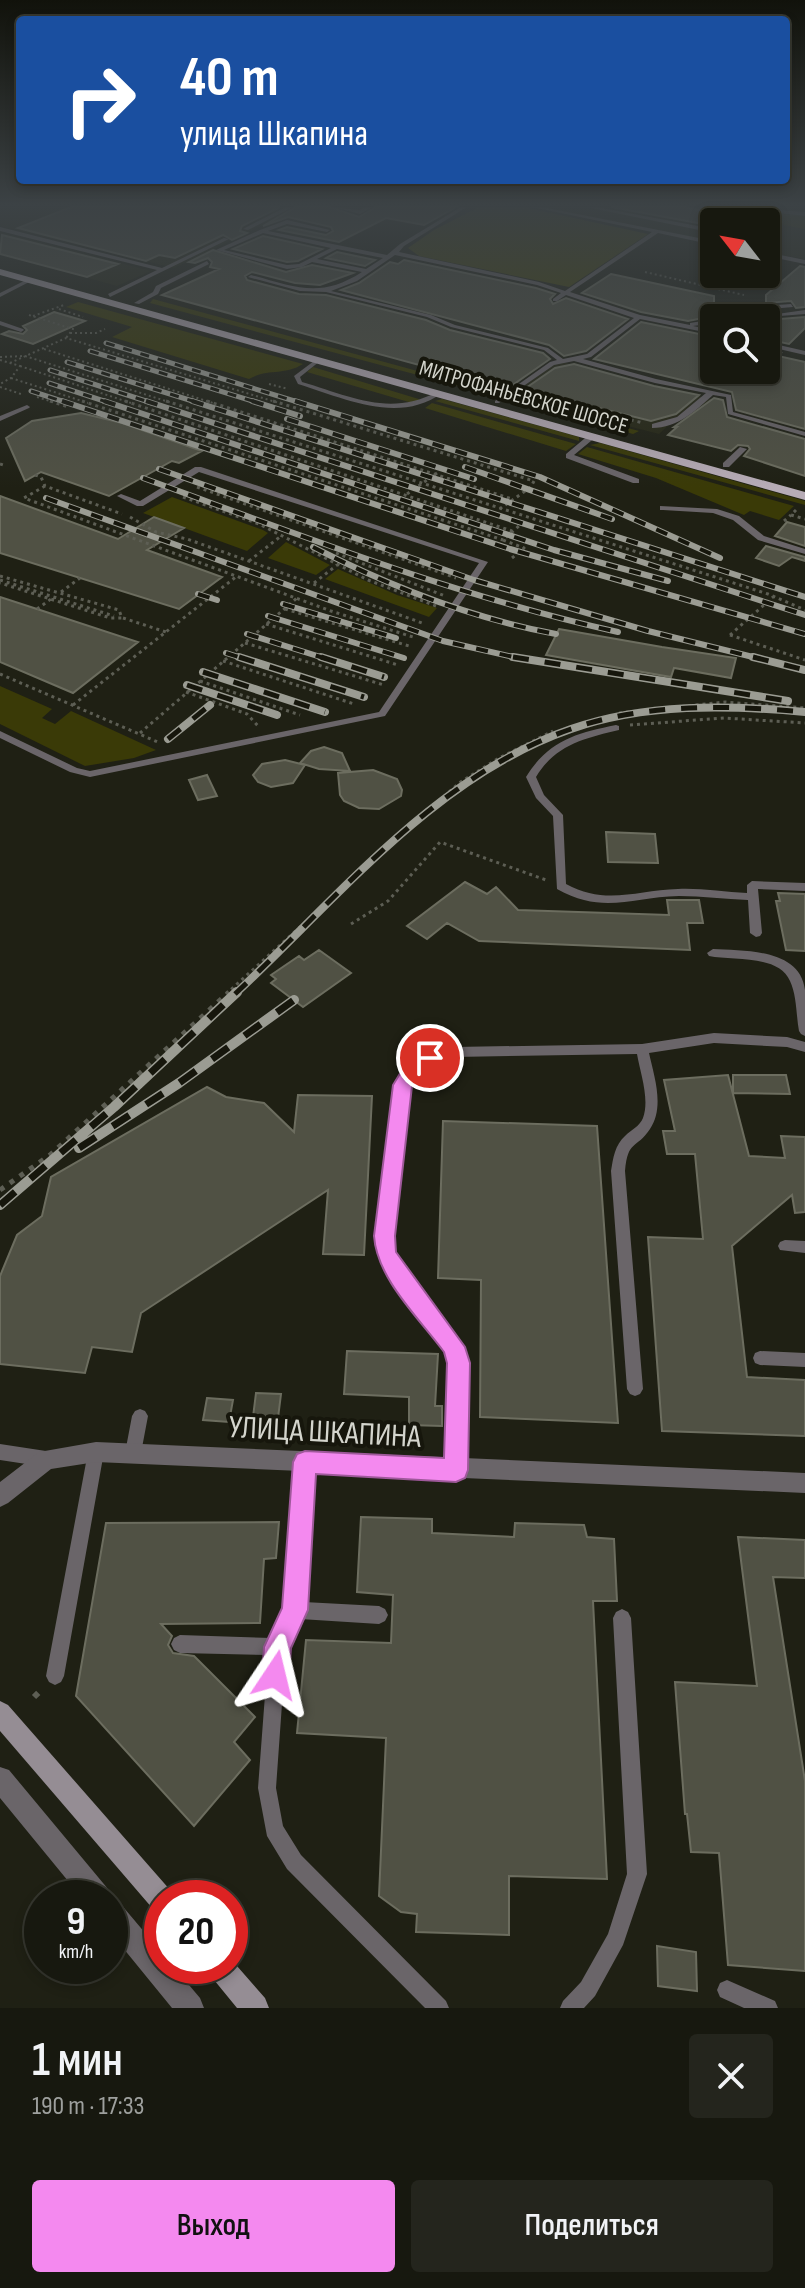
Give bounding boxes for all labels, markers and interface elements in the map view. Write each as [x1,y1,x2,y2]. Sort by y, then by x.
text: 40 m [180,45,279,112]
icon: right [48,48,152,152]
text: улица Шкапина [180,113,368,156]
north arrow [700,208,780,288]
map controls [700,208,780,384]
button: search [700,304,780,384]
street label: МИТРОФАНЬЕВСКОЕ ШОССЕ [416,355,631,440]
pin [396,1024,464,1092]
icon: arrive [408,1036,452,1080]
street label: УЛИЦА ШКАПИНА [228,1408,422,1457]
position arrow [233,1633,317,1717]
speed limit sign: 20 [144,1880,248,1984]
text: 9 [67,1898,85,1946]
text: km/h [59,1940,93,1964]
text: 1 мин [32,2032,123,2089]
button: close [689,2034,773,2118]
text: 190 m · 17:33 [32,2091,144,2122]
button: Выход [32,2180,395,2272]
button: Поделиться [411,2180,773,2272]

